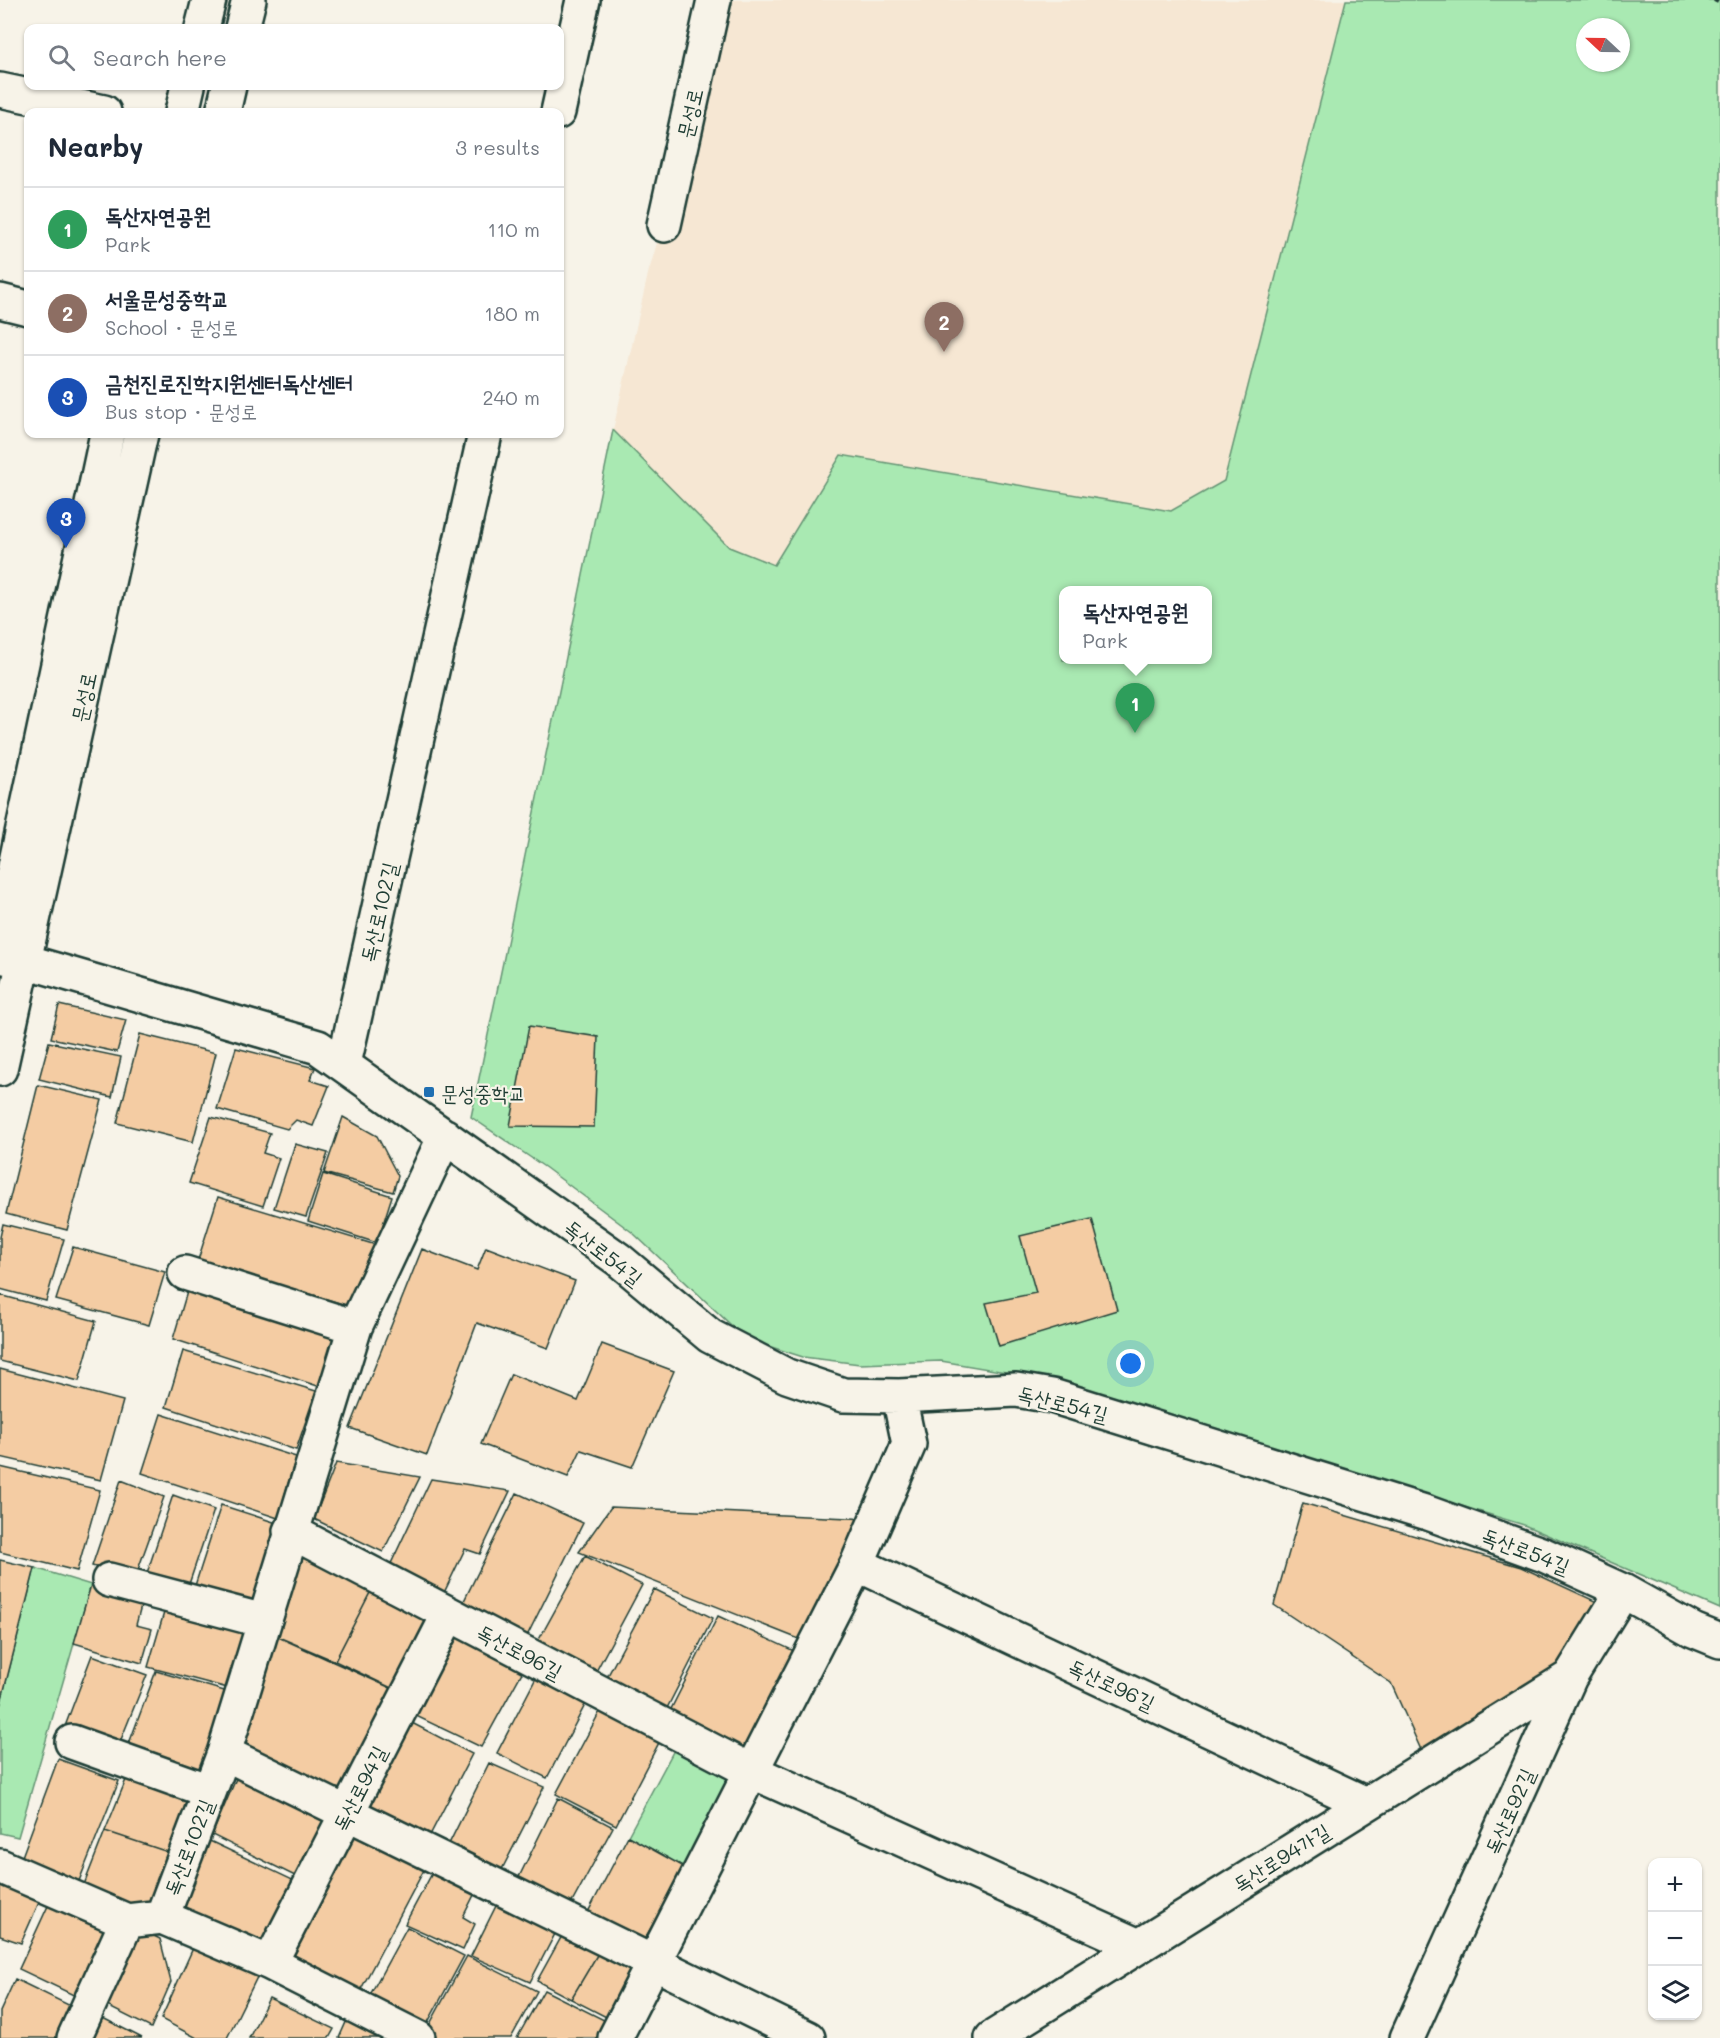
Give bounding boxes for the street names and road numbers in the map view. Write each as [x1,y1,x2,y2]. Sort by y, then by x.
street label: 문성로 [670,85,708,141]
street label: 문성로 [65,669,101,725]
street label: 독산로102길 [353,859,403,965]
street label: 독산로54길 [559,1213,649,1291]
street label: 독산로54길 [1015,1379,1111,1427]
street label: 독산로54길 [1478,1521,1574,1579]
street label: 독산로96길 [473,1617,567,1685]
street label: 독산로96길 [1064,1652,1160,1716]
street label: 독산로94길 [326,1741,392,1835]
street label: 독산로92길 [1478,1764,1540,1858]
street label: 독산로102길 [157,1795,219,1899]
street label: 독산로94가길 [1228,1817,1335,1897]

